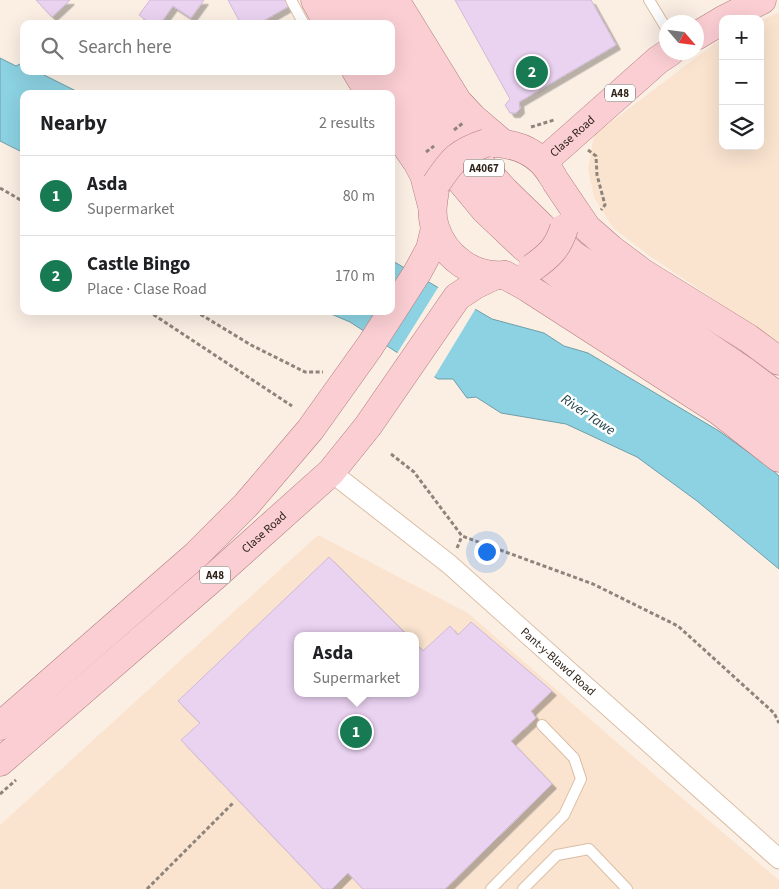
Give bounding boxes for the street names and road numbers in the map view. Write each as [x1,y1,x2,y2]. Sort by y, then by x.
road number: A48 [605,85,635,102]
street label: Clase Road [546,111,598,161]
road number: A4067 [464,160,504,177]
street label: Clase Road [238,507,290,557]
road number: A48 [200,566,230,584]
street label: Pant-y-Blawd Road [517,623,599,700]

